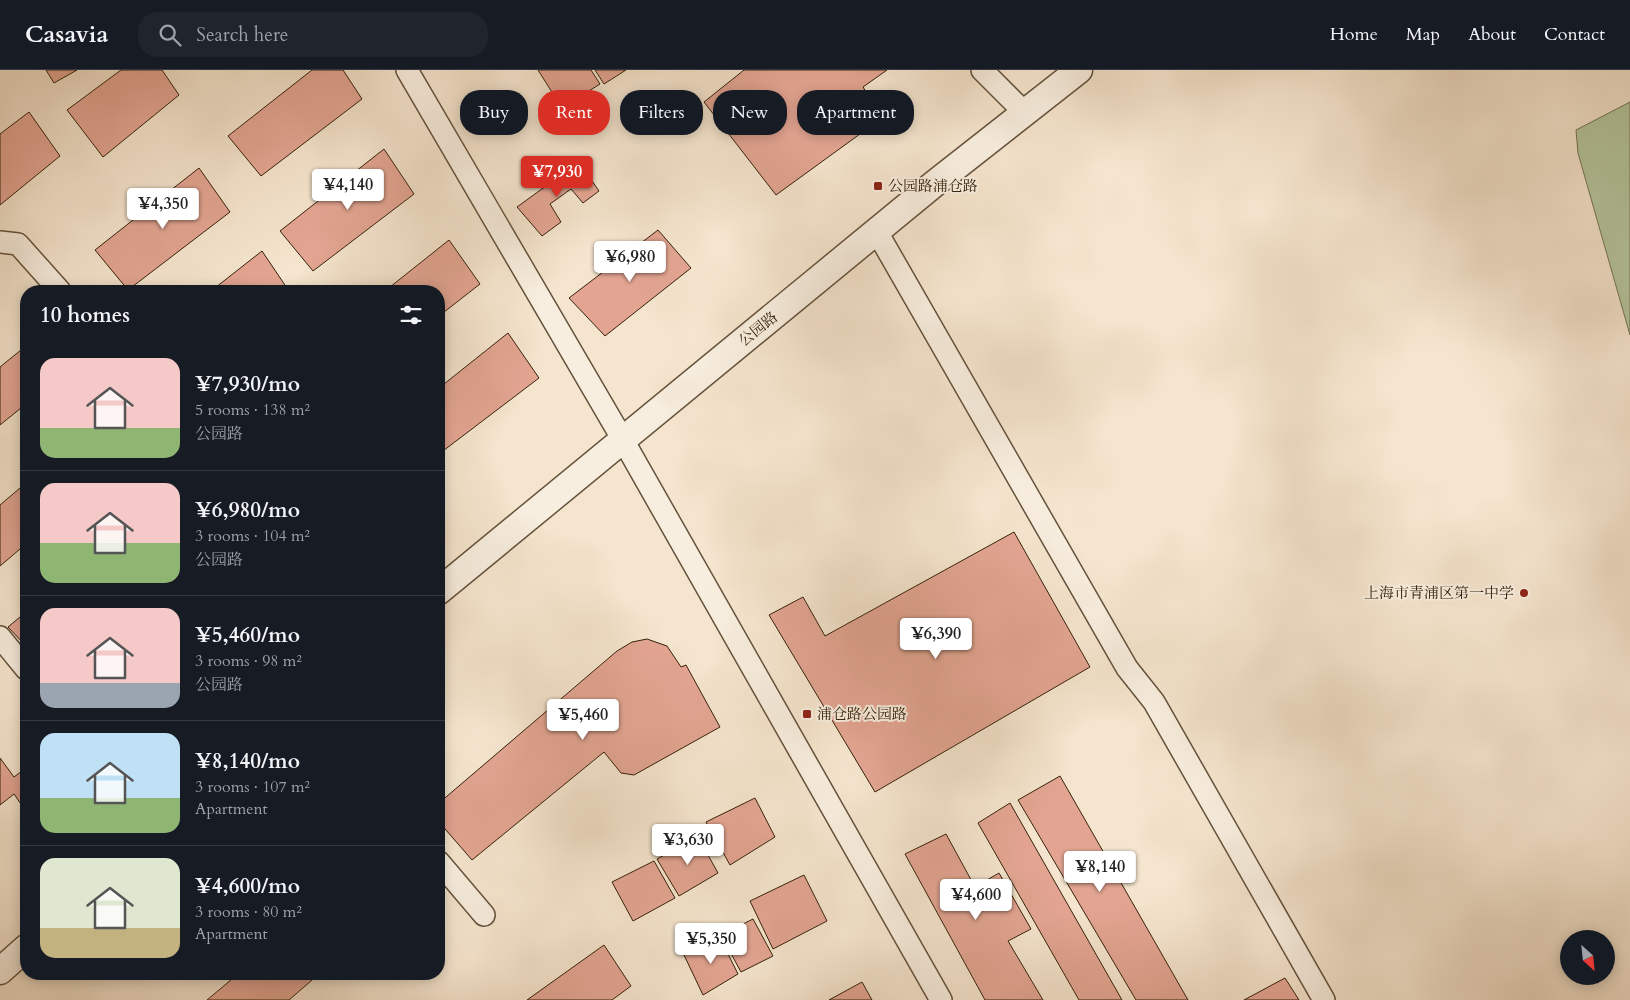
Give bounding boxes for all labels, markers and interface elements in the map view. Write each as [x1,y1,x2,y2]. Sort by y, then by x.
search box [138,12,488,57]
text: Casavia [25,18,108,51]
icon: search [156,21,184,49]
text: Search here [196,22,288,48]
text: Home [1330,22,1378,47]
text: Map [1406,22,1440,47]
text: About [1468,22,1516,47]
text: Contact [1544,22,1605,47]
chip: Buy [460,90,528,135]
chip: Rent [538,90,610,135]
chip: Filters [620,90,703,135]
chip: New [713,90,787,135]
chip: Apartment [797,90,914,135]
pin: ¥7,930 [516,156,598,198]
text: ¥7,930 [532,161,582,183]
pin: ¥4,140 [307,168,389,211]
text: ¥4,140 [323,174,373,196]
place label: 公园路浦仓路 [888,176,978,196]
marker: 公园路浦仓路 [872,180,884,192]
pin: ¥4,350 [122,188,204,230]
text: ¥4,350 [138,193,188,215]
pin: ¥6,980 [589,240,671,283]
text: ¥6,980 [605,246,655,268]
text: 10 homes [40,301,130,330]
icon: filters [397,301,425,329]
street label: 公园路 [734,307,782,351]
text: ¥7,930/mo [195,370,300,399]
icon: home [80,378,140,438]
text: 5 rooms · 138 m² [195,399,310,421]
text: 公园路 [195,423,243,445]
text: ¥6,980/mo [195,496,300,525]
icon: home [80,503,140,563]
text: 3 rooms · 104 m² [195,525,310,547]
text: 公园路 [195,549,243,571]
place label: 上海市青浦区第一中学 [1364,583,1514,603]
marker: 上海市青浦区第一中学 [1518,587,1530,599]
pin: ¥6,390 [895,618,977,660]
text: ¥5,460/mo [195,621,300,650]
text: ¥6,390 [911,623,961,645]
icon: home [80,628,140,688]
text: 3 rooms · 98 m² [195,650,302,672]
text: 公园路 [195,674,243,696]
pin: ¥5,460 [542,698,624,741]
text: ¥5,460 [558,704,608,726]
place label: 浦仓路公园路 [817,704,907,724]
marker: 浦仓路公园路 [801,708,813,720]
text: ¥8,140/mo [195,747,300,776]
icon: home [80,753,140,813]
text: 3 rooms · 107 m² [195,776,310,798]
text: Apartment [195,798,268,820]
pin: ¥3,630 [647,824,729,866]
text: ¥3,630 [663,829,713,851]
pin: ¥8,140 [1059,850,1141,893]
text: ¥8,140 [1075,856,1125,878]
text: ¥4,600/mo [195,872,300,901]
icon: home [80,878,140,938]
pin: ¥4,600 [935,878,1017,921]
text: ¥4,600 [951,884,1001,906]
text: 3 rooms · 80 m² [195,901,302,923]
pin: ¥5,350 [670,922,752,965]
text: Apartment [195,923,268,945]
text: ¥5,350 [686,928,736,950]
north arrow [1560,930,1615,985]
map controls [1560,930,1615,985]

